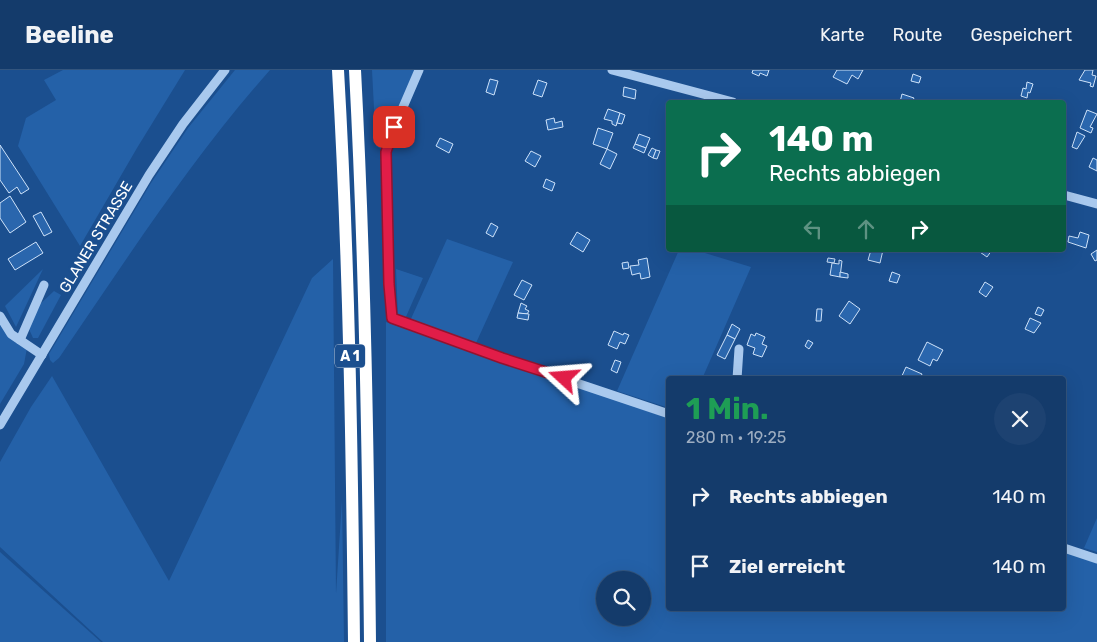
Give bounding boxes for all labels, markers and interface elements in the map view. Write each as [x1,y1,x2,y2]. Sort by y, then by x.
text: Beeline [25,21,114,49]
text: Karte [820,24,864,46]
text: Route [892,24,942,46]
text: Gespeichert [970,24,1072,46]
pin [373,106,415,148]
icon: arrive [380,113,408,141]
text: 140 m [769,118,874,160]
icon: right [686,120,751,185]
text: Rechts abbiegen [769,160,941,187]
street label: GLANER STRASSE [56,178,136,296]
icon: left [799,215,827,243]
icon: ahead [852,215,880,243]
icon: right [905,215,933,243]
road number: A 1 [335,344,365,368]
position arrow [537,351,589,403]
text: 1 Min. [686,391,769,427]
button: close [994,393,1046,445]
text: 280 m · 19:25 [686,428,786,447]
icon: right [686,482,714,510]
text: Rechts abbiegen [729,485,888,508]
text: 140 m [992,485,1046,508]
icon: arrive [686,552,714,580]
text: Ziel erreicht [729,555,845,578]
text: 140 m [992,555,1046,578]
map controls [596,571,651,626]
button: search [596,571,651,626]

